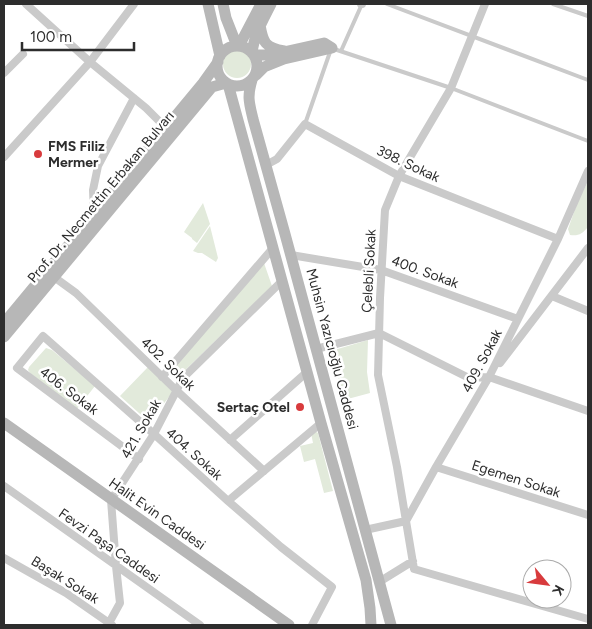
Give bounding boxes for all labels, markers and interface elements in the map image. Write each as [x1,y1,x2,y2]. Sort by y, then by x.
scale bar [22,20,135,52]
text: 100 m [30,28,72,46]
street label: Prof. Dr. Necmettin Erbakan Bulvarı [24,108,178,286]
place label: FMS Filiz Mermer [48,138,105,171]
street label: 398. Sokak [374,142,442,186]
marker: FMS Filiz Mermer [32,148,44,160]
street label: Çelebli Sokak [358,229,380,313]
street label: 400. Sokak [389,252,461,292]
street label: Muhsin Yazıcıoğlu Caddesi [302,267,362,431]
street label: 409. Sokak [458,326,506,396]
street label: 402. Sokak [137,334,199,394]
street label: 406. Sokak [36,363,102,419]
street label: 421. Sokak [117,396,165,462]
place label: Sertaç Otel [217,399,290,416]
marker: Sertaç Otel [294,401,306,413]
street label: 404. Sokak [162,424,226,484]
street label: Egemen Sokak [469,457,563,501]
street label: Halit Evin Caddesi [105,474,209,554]
street label: Fevzi Paşa Caddesi [55,505,163,587]
street label: Başak Sokak [28,552,102,608]
north arrow [522,559,572,609]
text: K [548,582,568,599]

